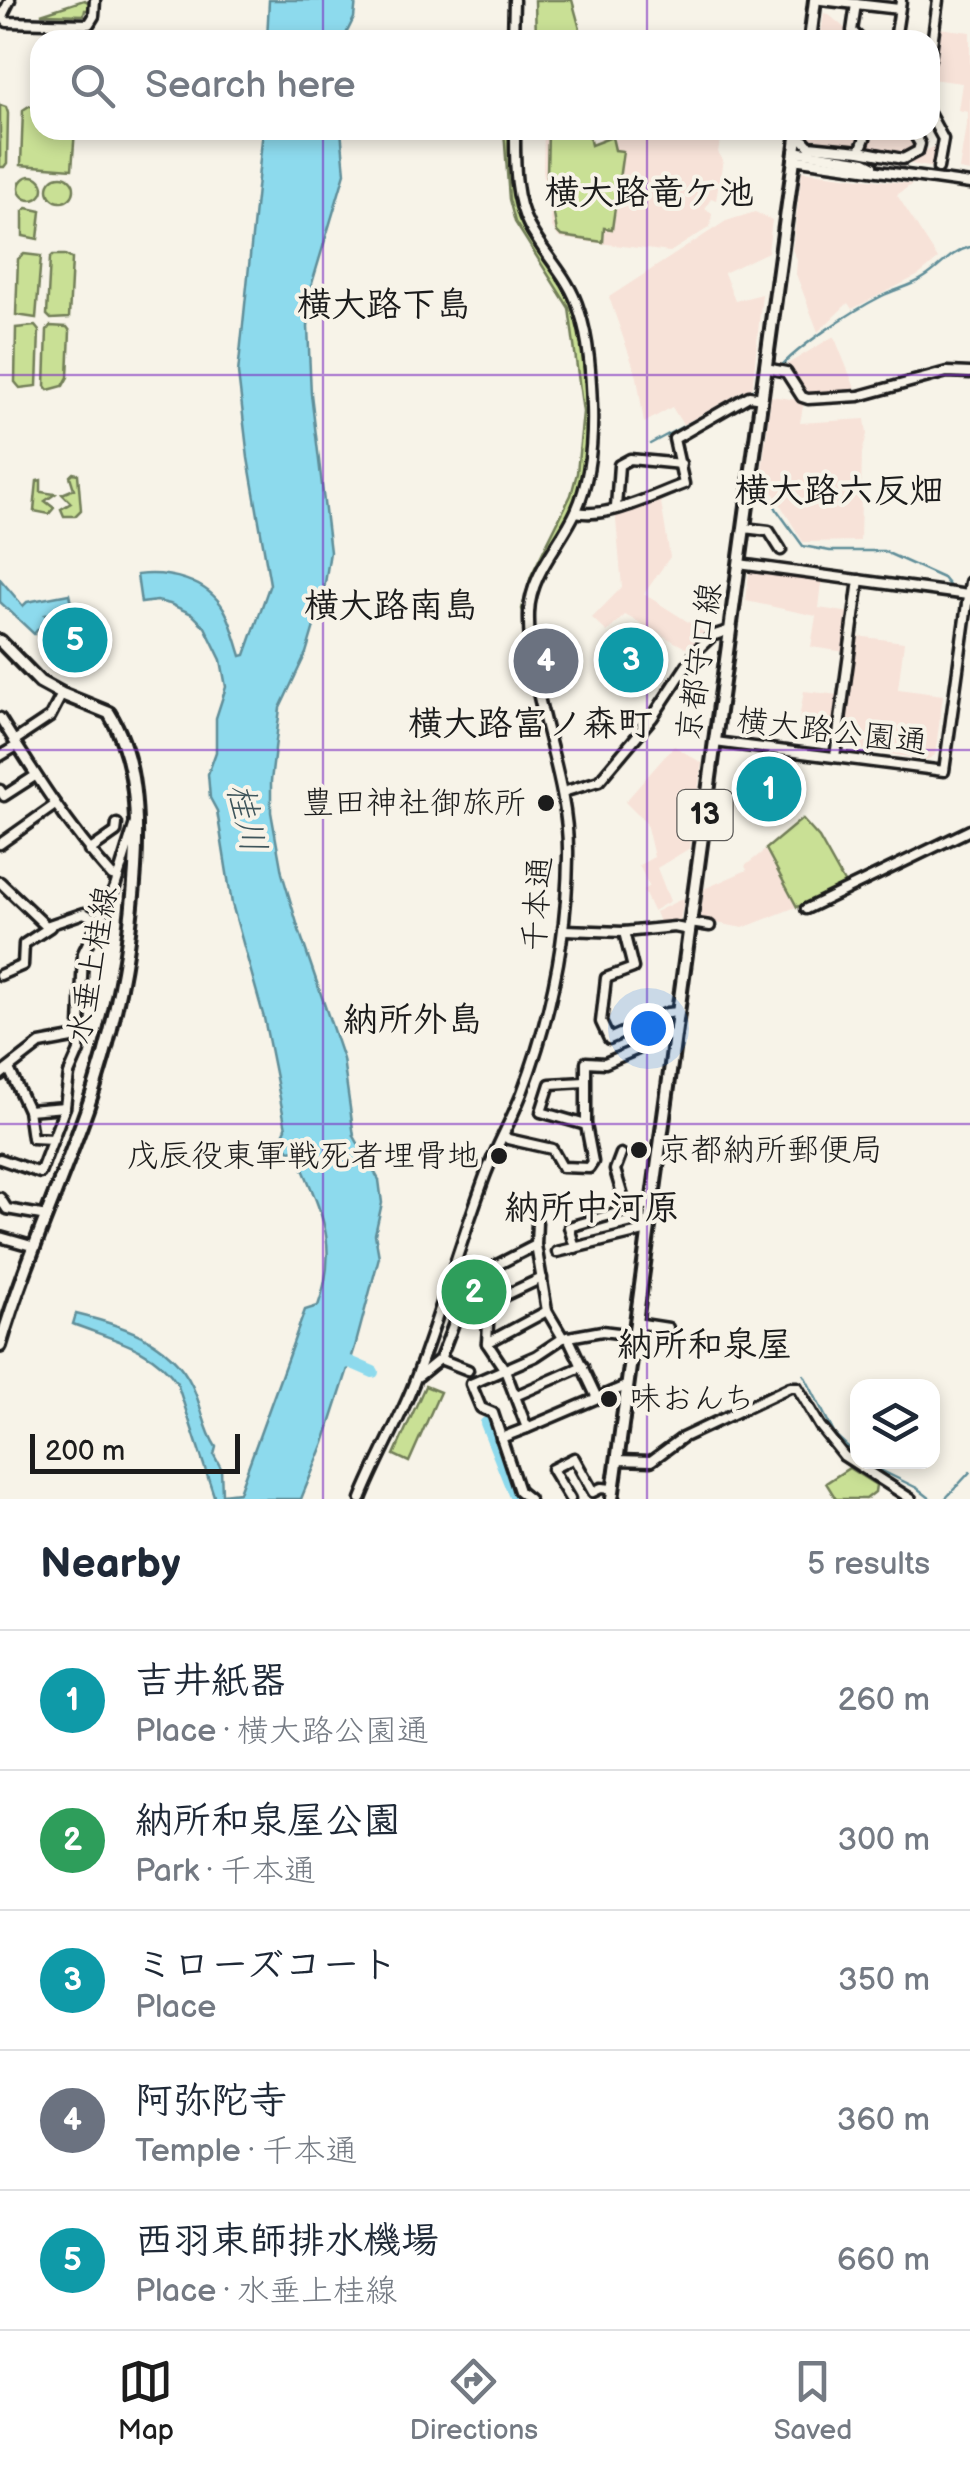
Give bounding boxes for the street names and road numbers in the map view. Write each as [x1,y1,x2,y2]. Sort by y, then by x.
street label: 京都守口線 [670,580,730,744]
street label: 横大路公園通 [734,701,930,763]
road number: 13 [678,790,732,840]
street label: 千本通 [515,855,561,953]
street label: 水垂上桂線 [60,883,126,1047]

